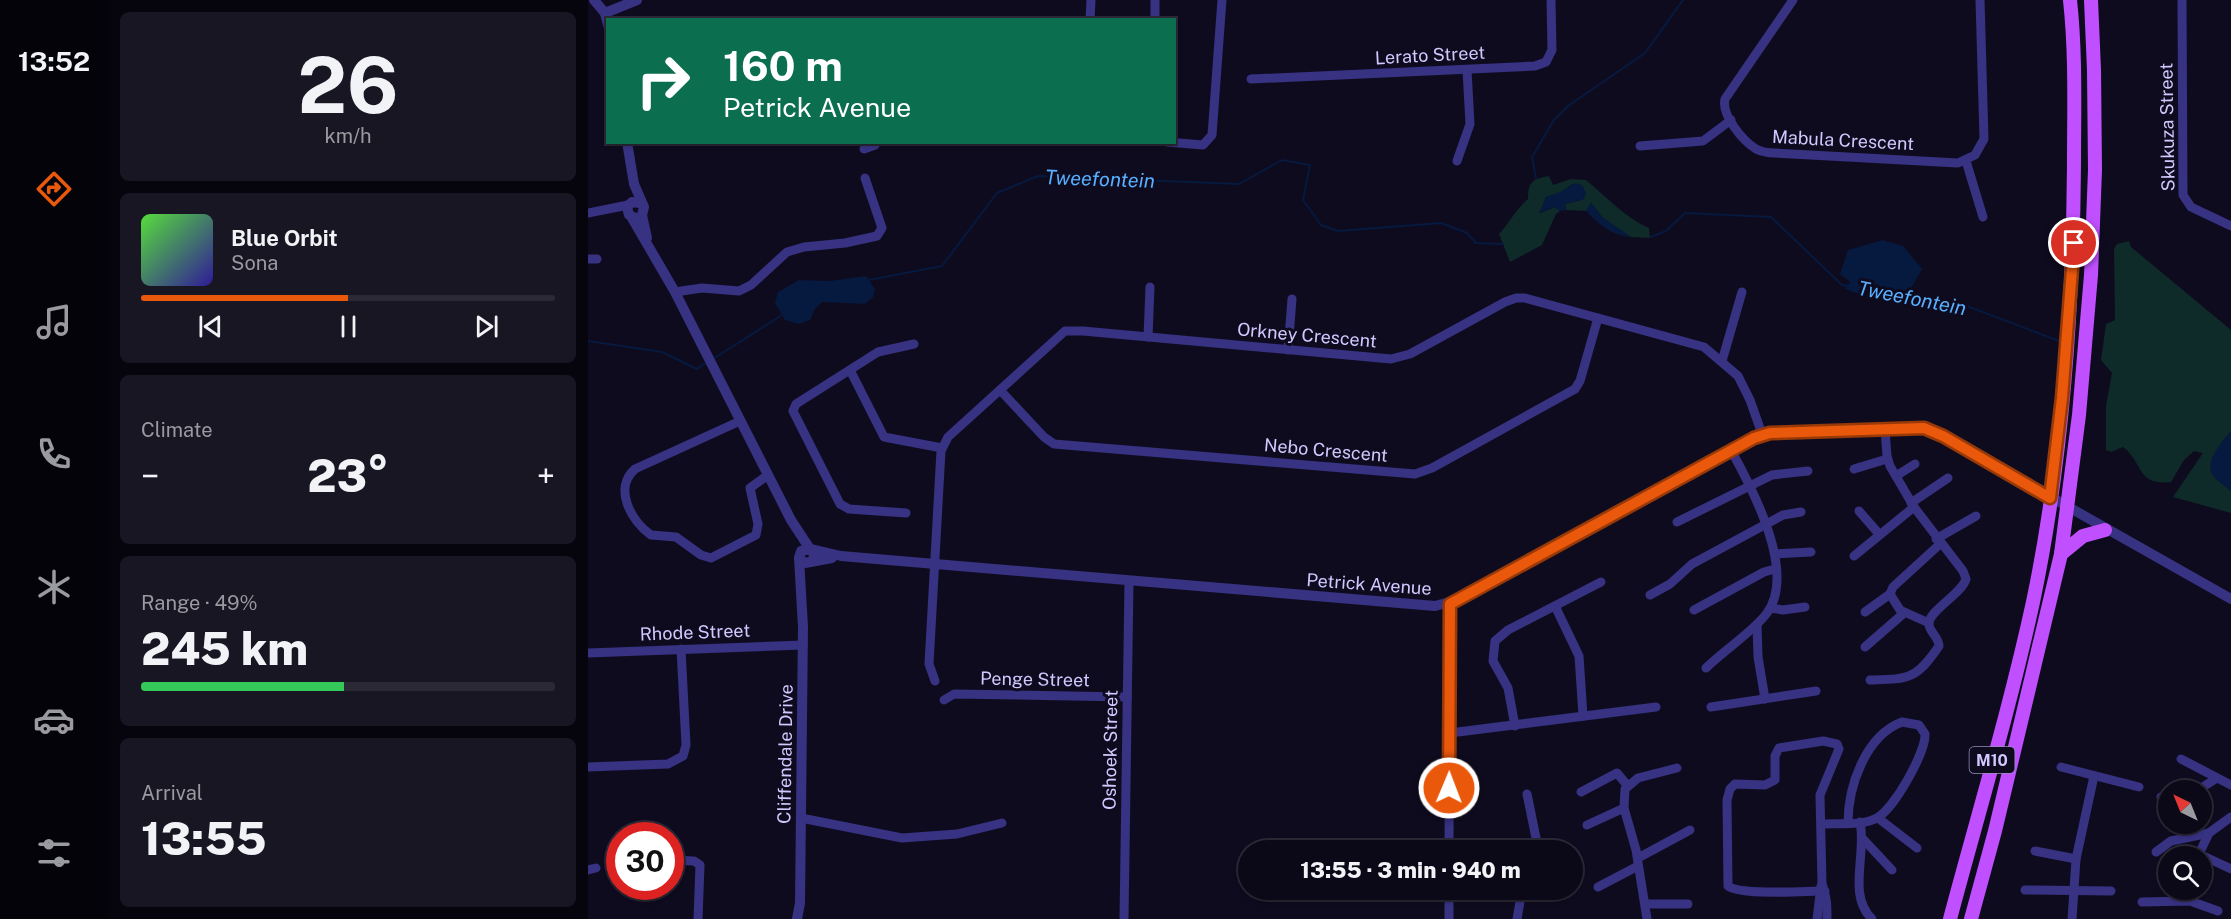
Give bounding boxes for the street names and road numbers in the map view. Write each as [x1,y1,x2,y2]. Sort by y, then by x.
street label: Lerato Street [1374,42,1486,68]
street label: Skukuza Street [2155,63,2179,191]
street label: Mabula Crescent [1771,126,1915,154]
street label: Orkney Crescent [1236,318,1378,352]
street label: Nebo Crescent [1263,434,1389,466]
street label: Petrick Avenue [1306,569,1432,599]
street label: Rhode Street [639,620,751,644]
street label: Penge Street [980,668,1090,690]
street label: Cliffendale Drive [773,684,797,824]
street label: Oshoek Street [1098,690,1122,810]
road number: M10 [1970,747,2014,773]

